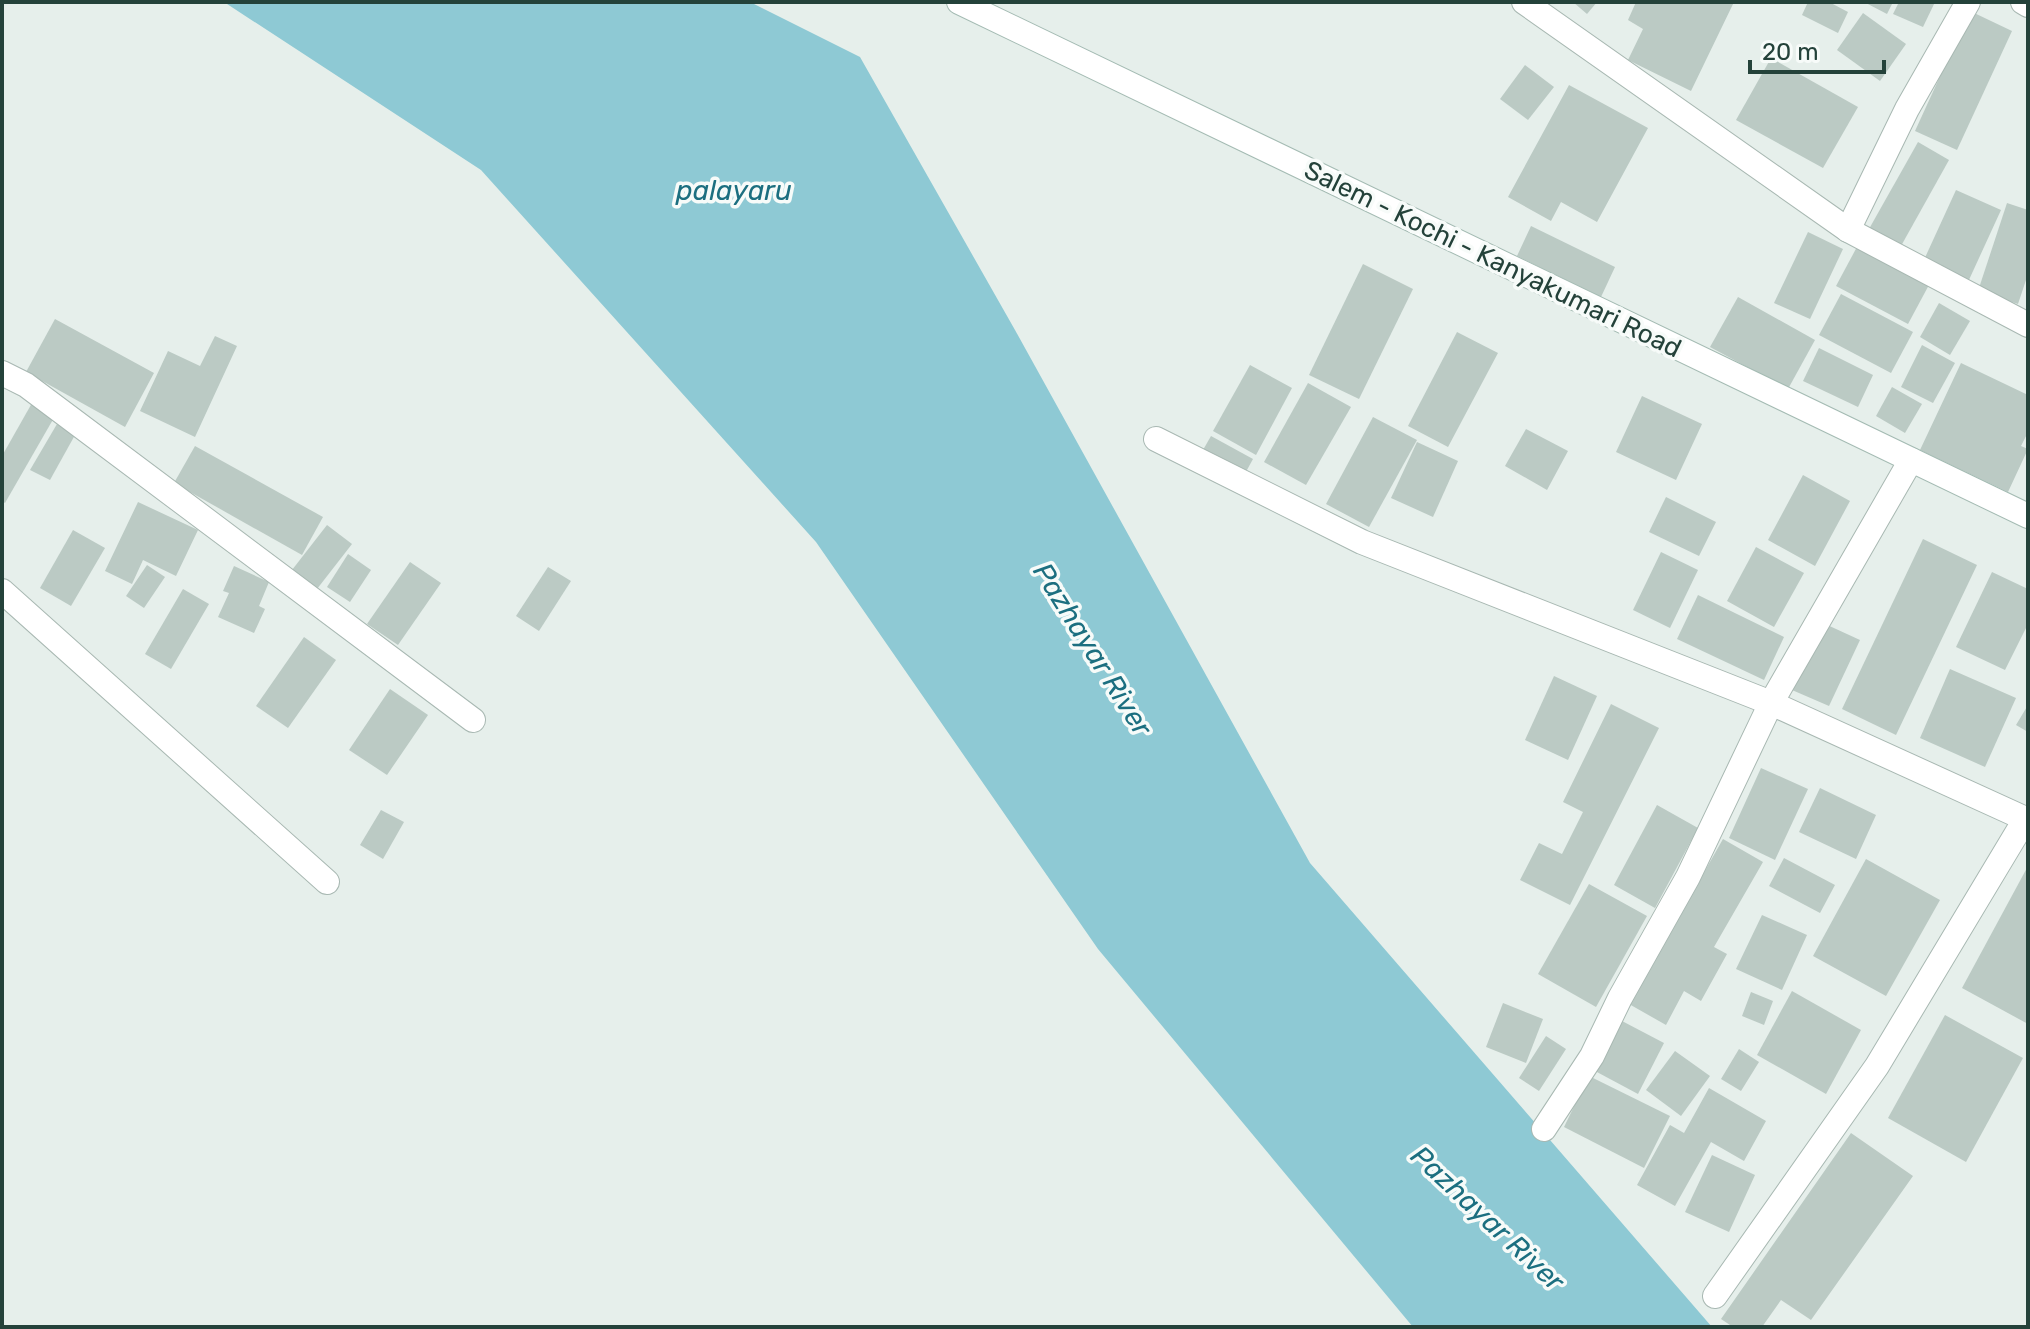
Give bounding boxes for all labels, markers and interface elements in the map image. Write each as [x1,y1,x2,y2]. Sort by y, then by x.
scale bar [1750,24,1884,74]
text: 20 m [1762,38,1819,66]
street label: Salem - Kochi - Kanyakumari Road [1299,154,1686,364]
water label: palayaru [675,174,792,207]
water label: Pazhayar River [1026,557,1160,743]
water label: Pazhayar River [1404,1139,1572,1299]

